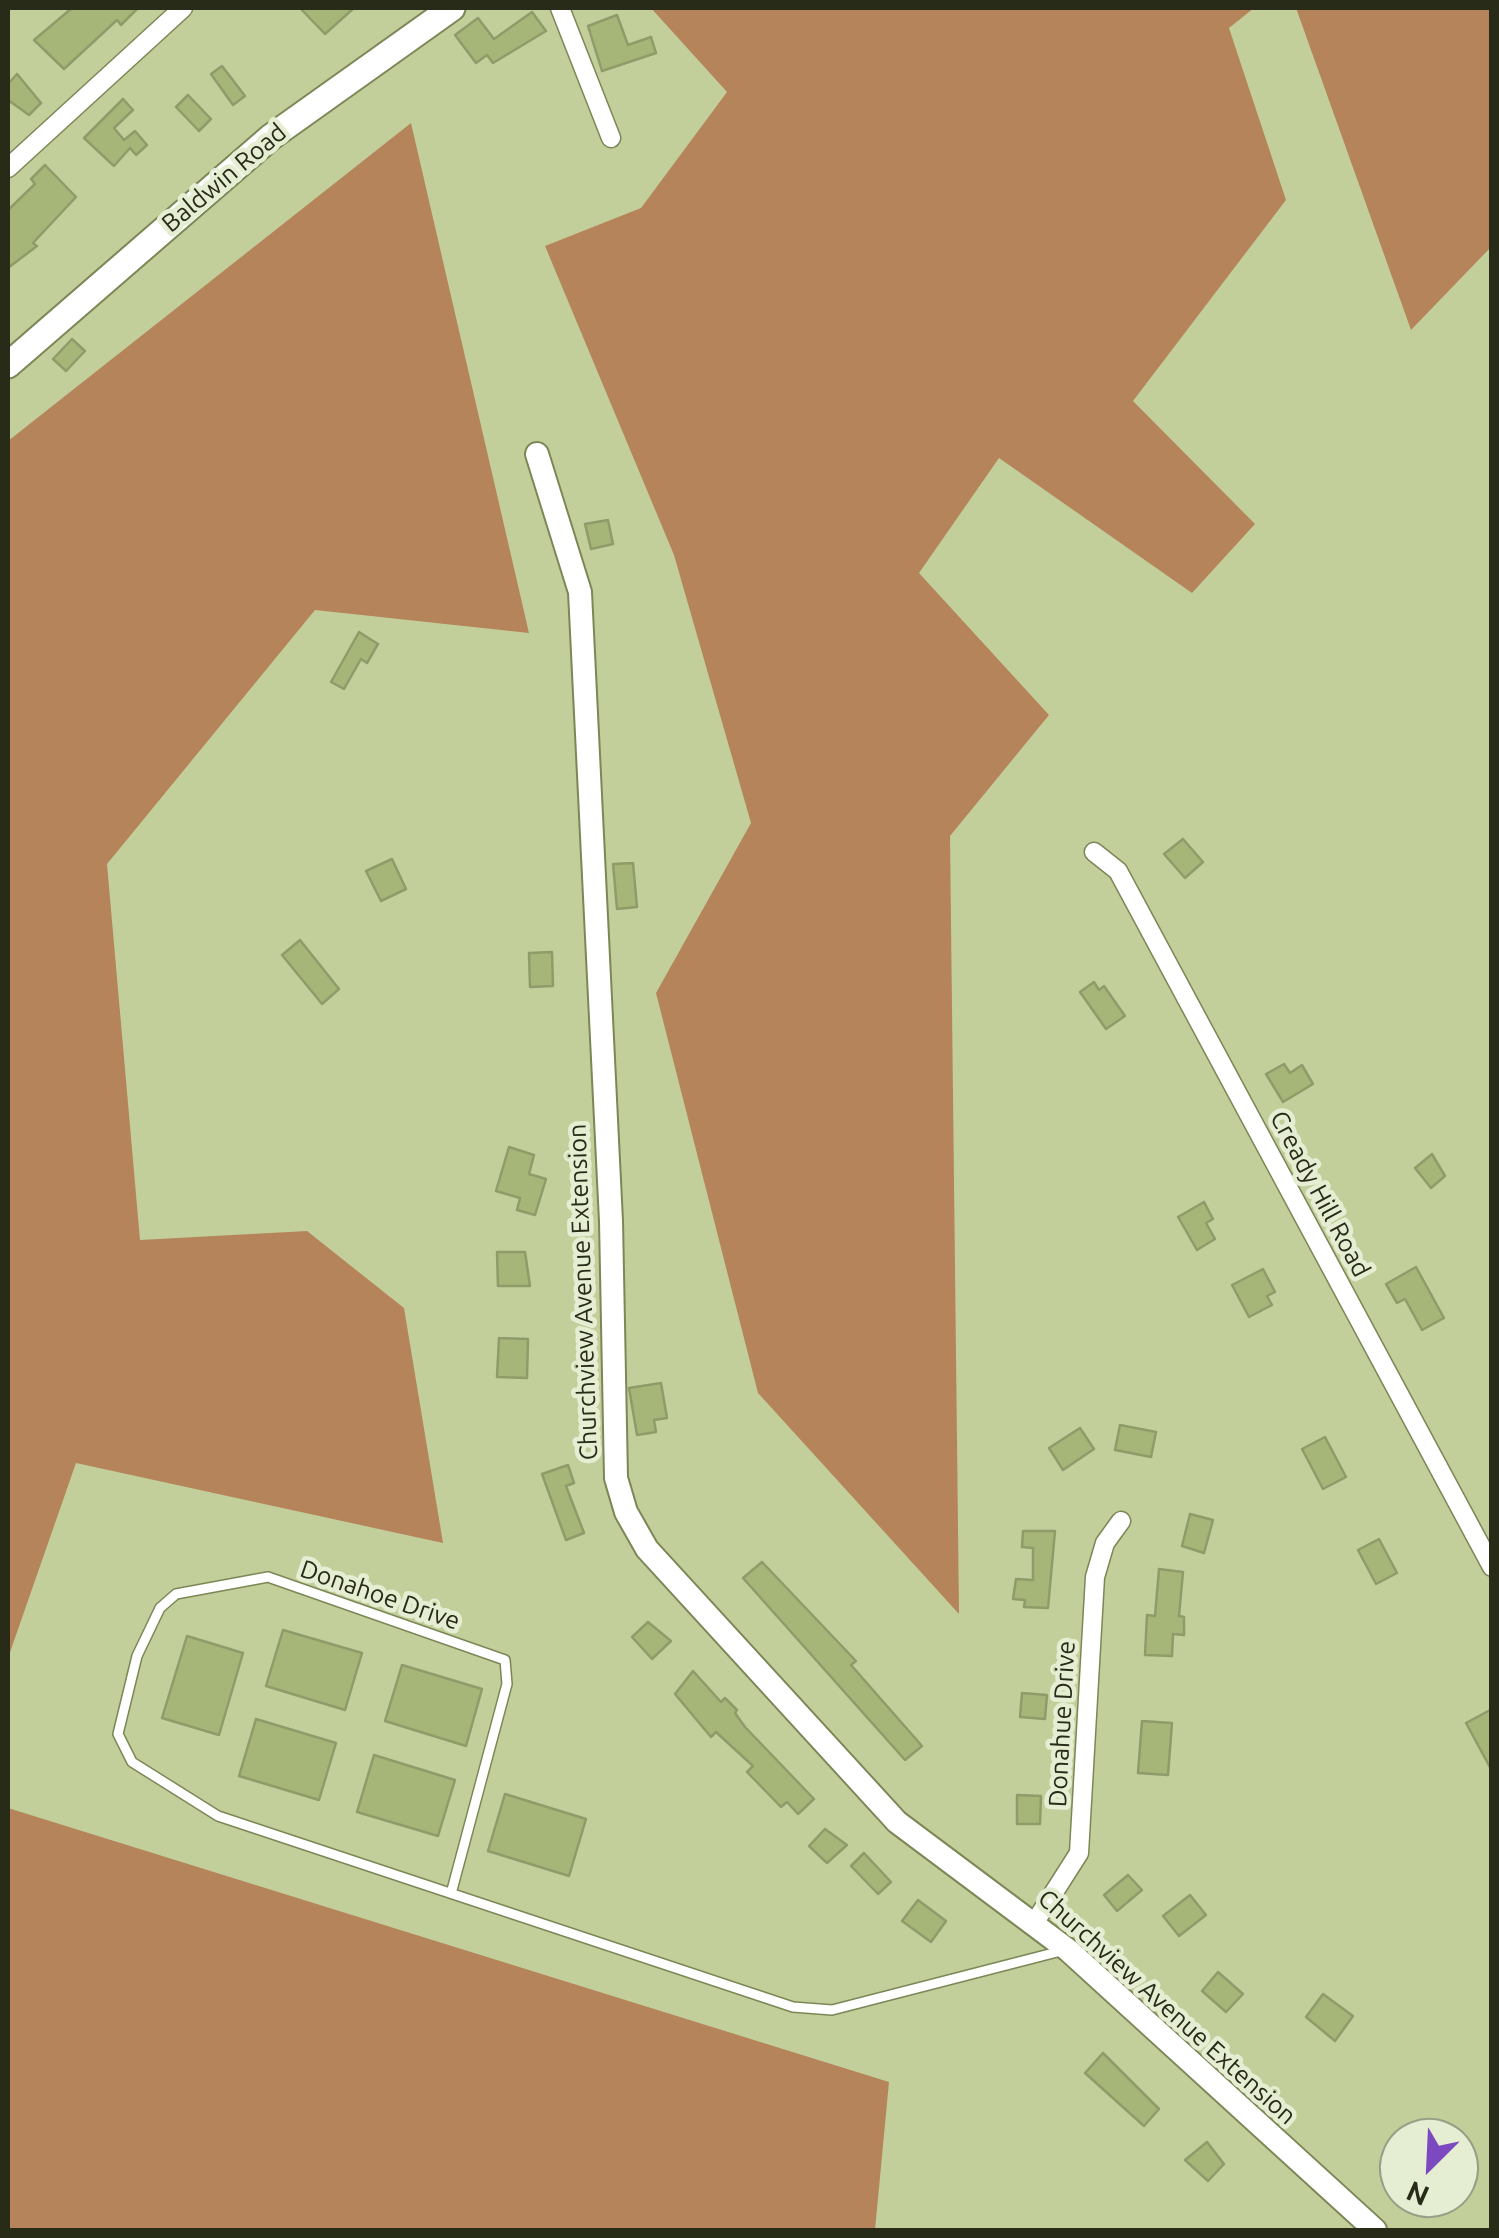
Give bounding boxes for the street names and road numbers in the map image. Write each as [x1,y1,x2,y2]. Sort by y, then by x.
street label: Baldwin Road [156,117,292,239]
street label: Cready Hill Road [1264,1106,1376,1282]
street label: Churchview Avenue Extension [562,1123,604,1461]
street label: Donahoe Drive [296,1554,464,1636]
street label: Donahue Drive [1043,1640,1081,1808]
street label: Churchview Avenue Extension [1032,1883,1302,2131]

